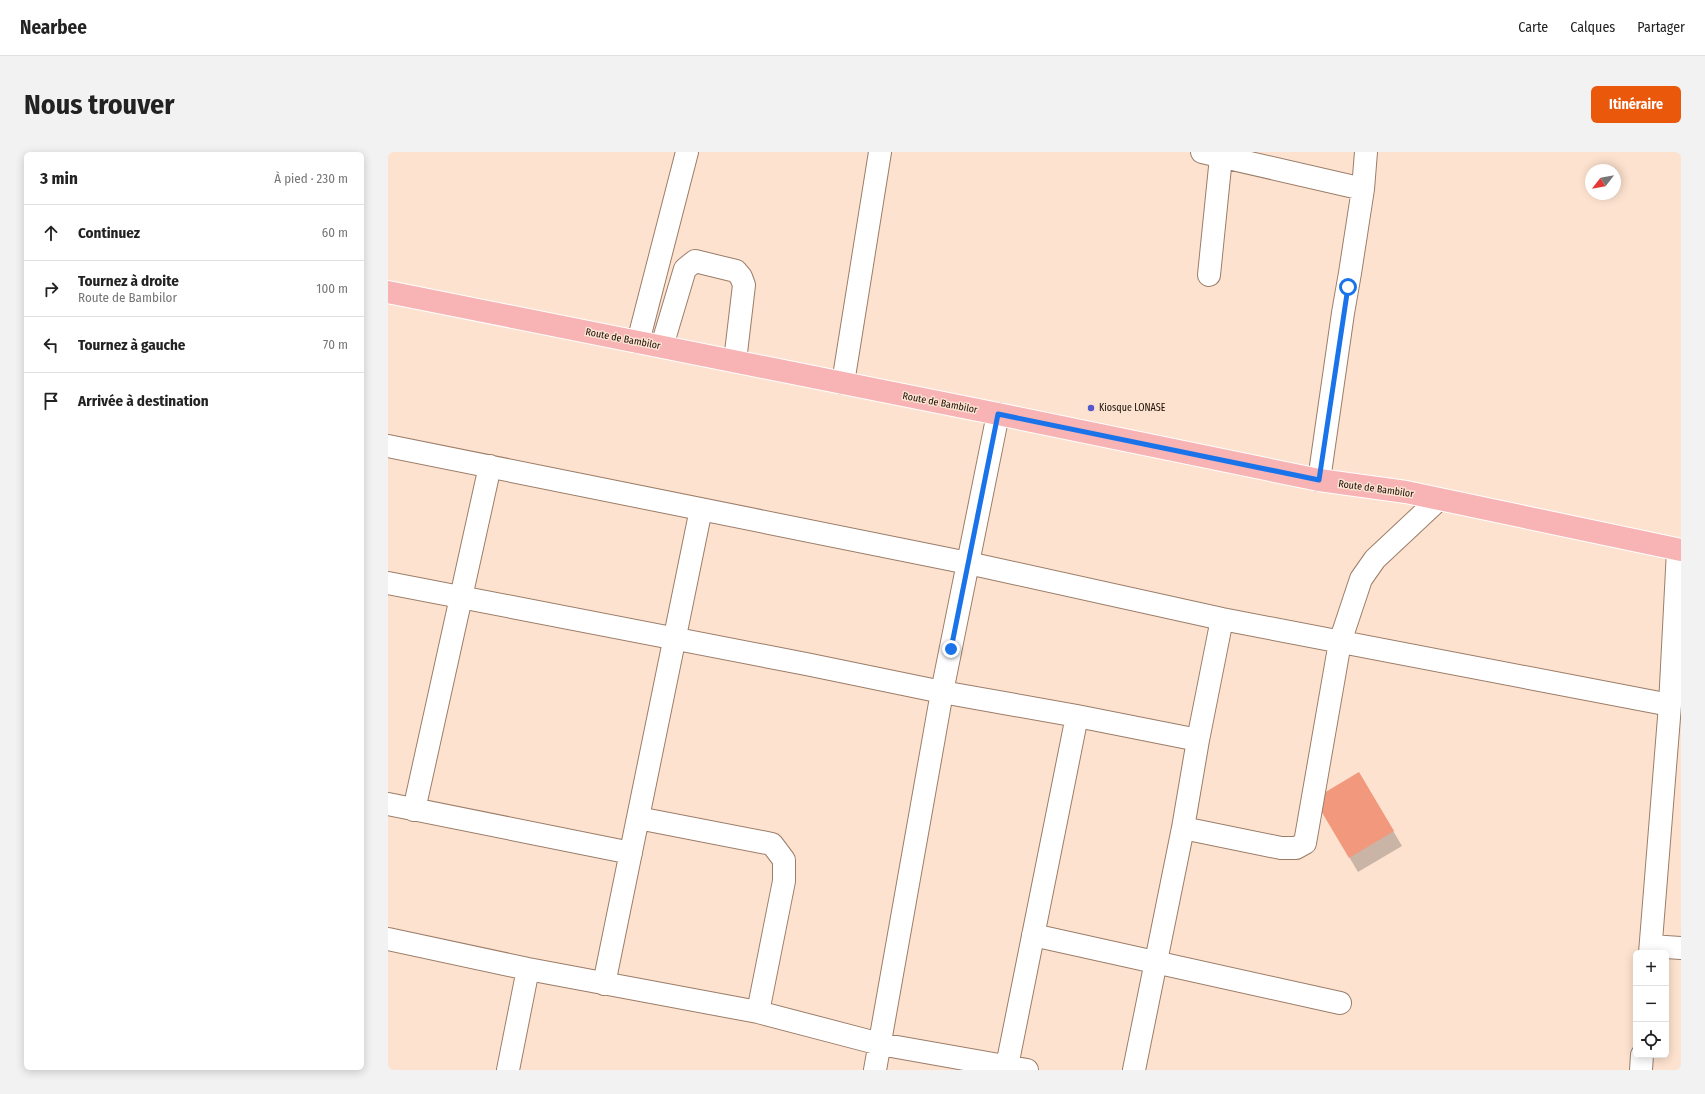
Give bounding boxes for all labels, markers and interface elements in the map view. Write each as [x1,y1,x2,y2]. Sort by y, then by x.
text: Nearbee [20,16,87,39]
text: Carte [1518,19,1548,36]
text: Calques [1570,19,1615,36]
text: Partager [1637,19,1685,36]
button: Itinéraire [1591,86,1681,123]
text: Nous trouver [24,88,175,121]
north arrow [1585,164,1621,200]
text: 3 min [40,168,78,189]
text: À pied · 230 m [274,171,348,186]
icon: ahead [40,222,62,244]
text: Continuez [78,224,140,242]
text: 60 m [322,225,348,240]
text: Tournez à droite [78,272,179,290]
icon: right [40,278,62,300]
route start [1339,278,1357,296]
text: 100 m [316,281,348,296]
text: Route de Bambilor [78,290,177,305]
street label: Route de Bambilor [585,326,662,352]
icon: left [40,334,62,356]
text: Tournez à gauche [78,336,185,354]
text: 70 m [323,337,348,352]
icon: arrive [40,390,62,412]
street label: Route de Bambilor [902,390,979,416]
text: Arrivée à destination [78,392,209,410]
place label: Kiosque LONASE [1099,402,1166,414]
marker: Kiosque LONASE [1086,403,1096,413]
street label: Route de Bambilor [1337,478,1415,500]
route end [942,640,960,658]
map controls [1633,950,1669,1058]
button: + [1633,950,1669,986]
button: − [1633,986,1669,1022]
button: locate [1633,1022,1669,1058]

